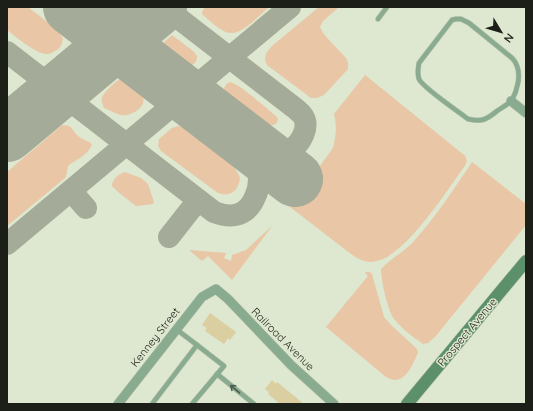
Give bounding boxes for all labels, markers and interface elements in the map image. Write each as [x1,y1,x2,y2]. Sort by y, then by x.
north arrow [481,12,521,52]
text: N [501,31,517,46]
street label: Prospect Avenue [434,295,500,369]
street label: Kenney Street [127,304,183,370]
street label: Railroad Avenue [249,305,317,373]
one-way arrow [230,384,241,393]

